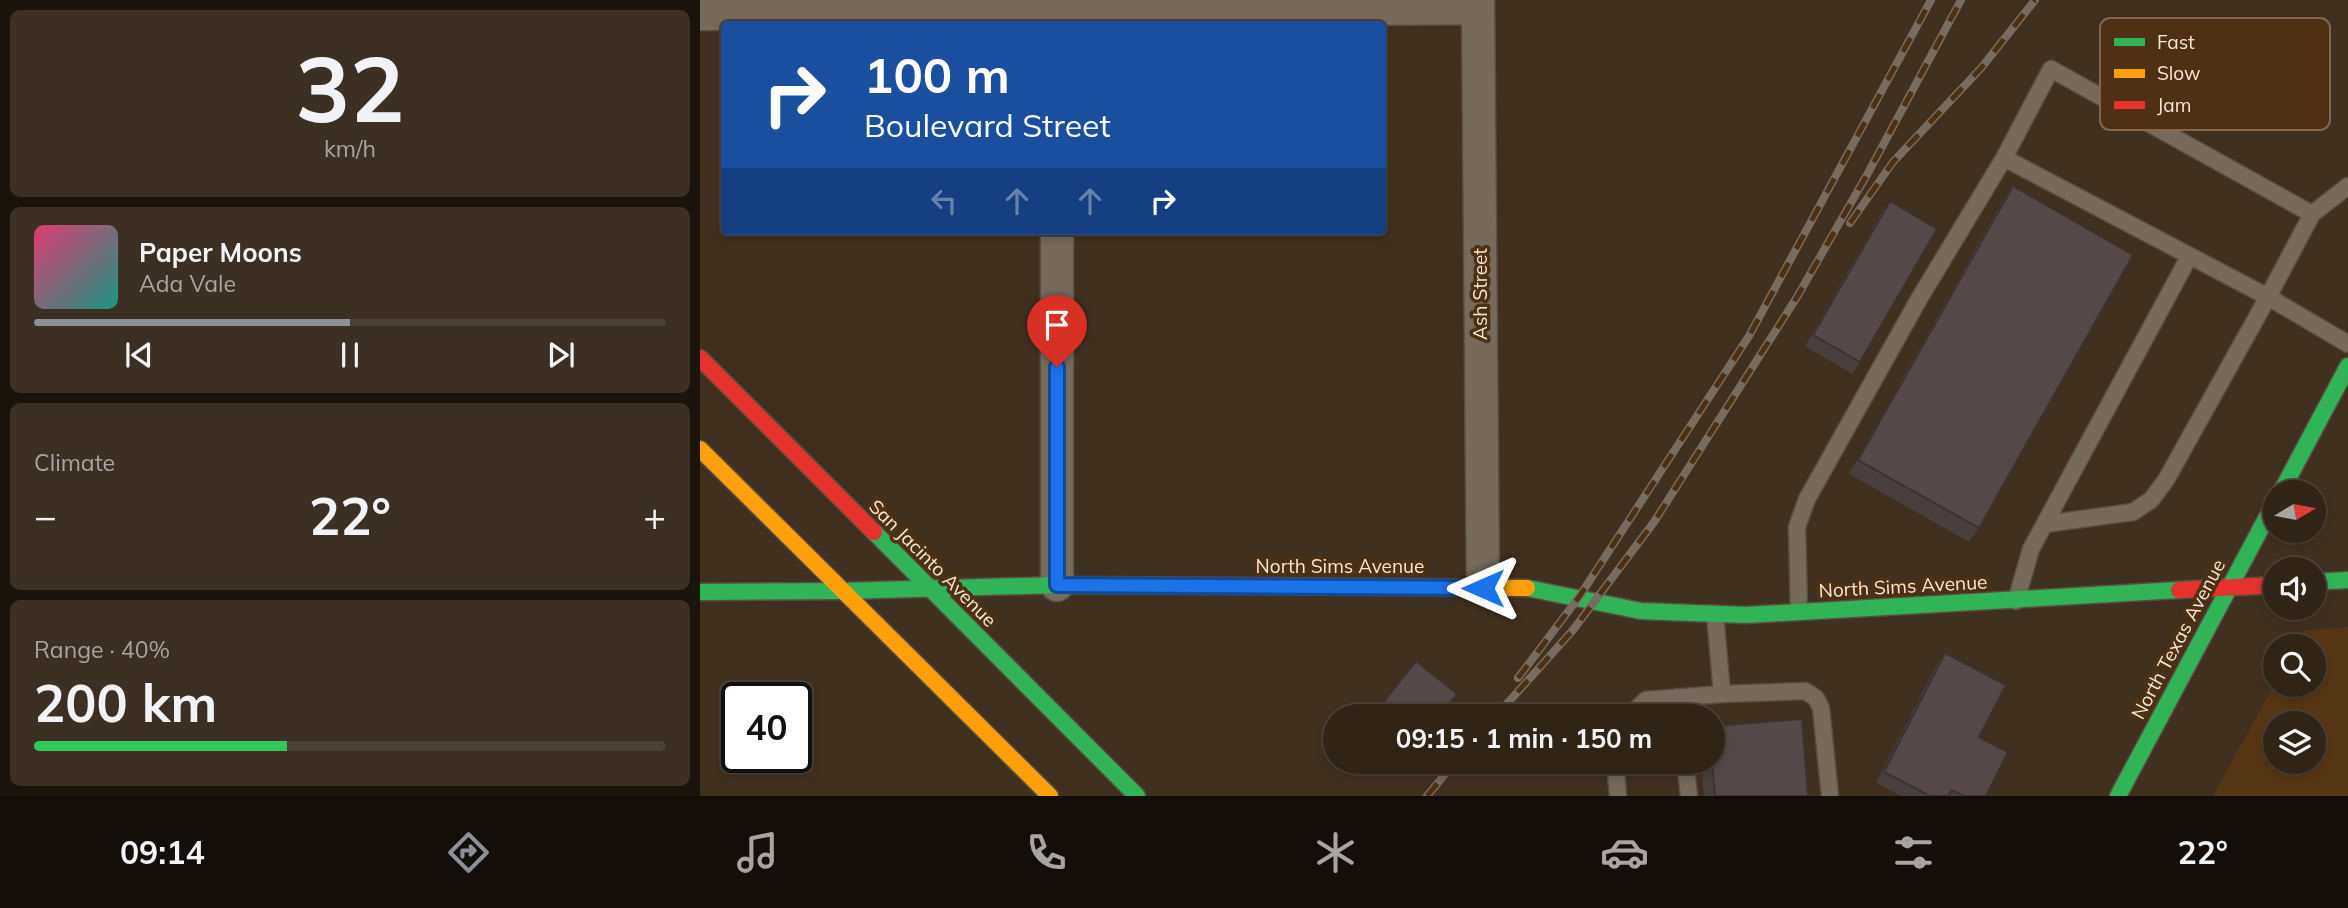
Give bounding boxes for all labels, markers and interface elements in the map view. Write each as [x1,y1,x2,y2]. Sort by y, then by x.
legend [2100,18,2330,130]
text: Fast [2157,30,2195,54]
text: 32 [295,31,405,145]
text: 100 m [864,44,1010,105]
icon: right [749,49,840,140]
text: Slow [2157,61,2201,85]
text: Jam [2157,93,2191,117]
text: Boulevard Street [864,105,1111,145]
text: km/h [324,134,376,163]
icon: left [925,182,963,220]
icon: ahead [998,182,1036,220]
icon: ahead [1071,182,1109,220]
icon: right [1144,182,1182,220]
text: Paper Moons [139,236,302,269]
street label: Ash Street [1468,248,1492,340]
text: Ada Vale [139,269,236,298]
pin [1027,295,1087,367]
icon: arrive [1038,306,1076,344]
icon: previous [120,336,158,374]
icon: pause [331,336,369,374]
icon: next [542,336,580,374]
text: Climate [34,448,115,477]
north arrow [2263,480,2326,542]
map controls [2263,480,2326,774]
text: 22° [309,483,391,548]
text: − [34,492,57,540]
text: + [643,492,666,540]
street label: San Jacinto Avenue [864,494,1002,632]
position arrow [1446,551,1520,625]
street label: North Sims Avenue [1256,554,1424,578]
street label: North Texas Avenue [2126,555,2230,723]
button: sound [2263,557,2326,620]
street label: North Sims Avenue [1818,570,1988,602]
button: search [2263,634,2326,697]
text: Range · 40% [34,635,170,664]
text: 200 km [34,670,217,735]
speed limit sign: 40 [721,682,812,773]
button: layers [2263,711,2326,774]
text: 09:15 · 1 min · 150 m [1396,722,1652,755]
icon: directions [444,828,493,877]
icon: music [733,828,782,877]
icon: phone [1022,828,1071,877]
icon: climate [1311,828,1360,877]
icon: car [1600,828,1649,877]
icon: filters [1889,828,1938,877]
text: 09:14 [120,832,205,872]
text: 22° [2177,832,2228,872]

